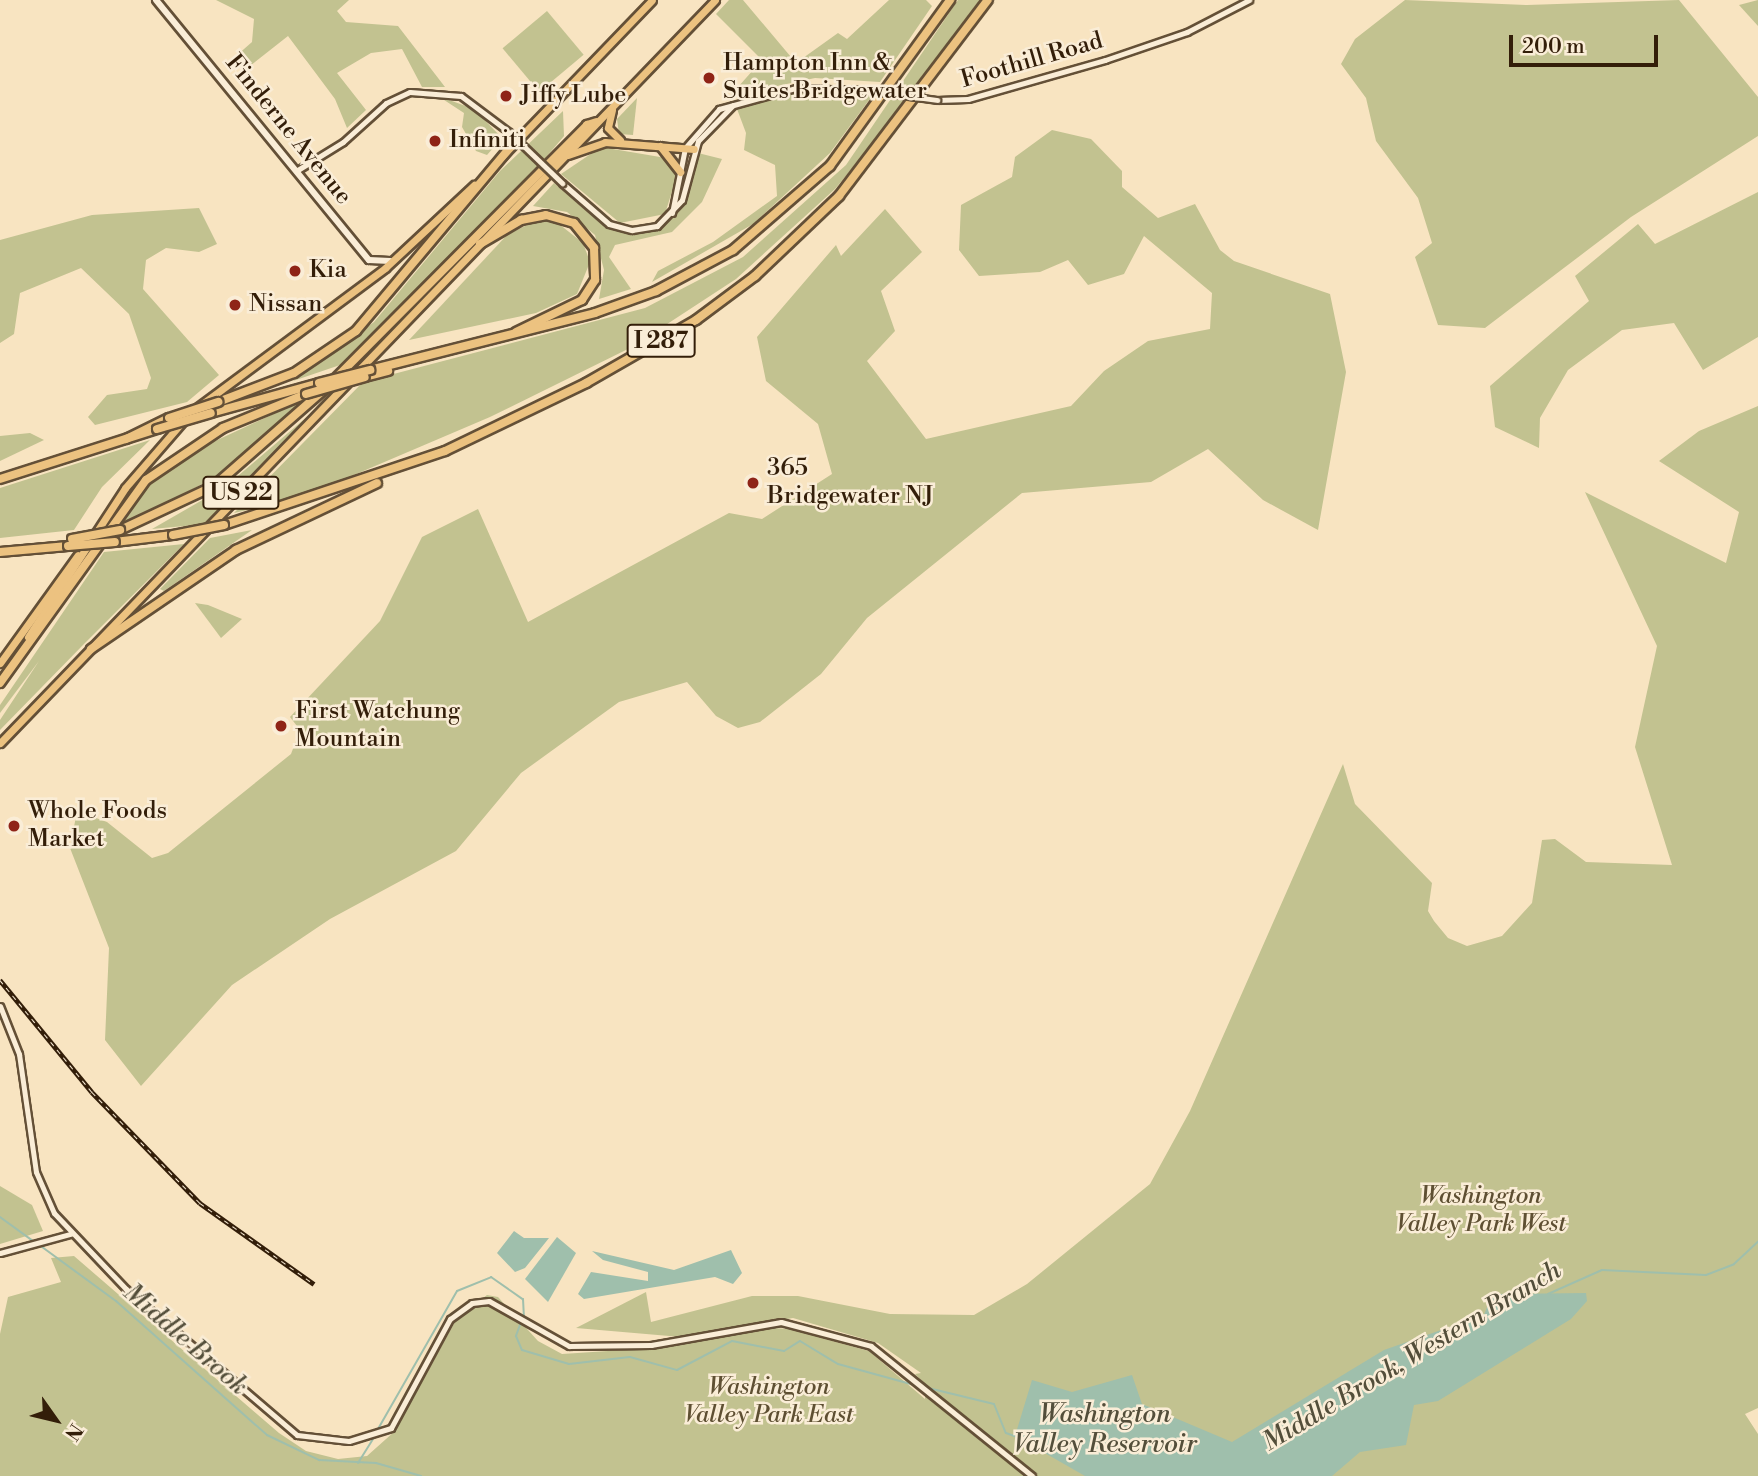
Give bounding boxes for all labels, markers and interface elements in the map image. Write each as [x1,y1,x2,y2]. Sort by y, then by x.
scale bar [1513,21,1662,65]
street label: Foothill Road [958,27,1106,95]
text: 200 m [1522,34,1585,60]
street label: Finderne Avenue [219,49,357,211]
place label: Hampton Inn & Suites Bridgewater [723,50,927,106]
marker: Hampton Inn & Suites Bridgewater [701,70,717,86]
place label: Jiffy Lube [520,82,626,110]
marker: Jiffy Lube [498,88,514,104]
place label: Infiniti [449,127,525,155]
marker: Infiniti [427,133,443,149]
place label: Kia [309,257,347,285]
marker: Kia [287,263,303,279]
place label: Nissan [249,291,322,319]
marker: Nissan [227,297,243,313]
road number: I 287 [626,322,696,360]
place label: 365 Bridgewater NJ [767,455,934,511]
road number: US 22 [201,474,281,512]
marker: 365 Bridgewater NJ [745,475,761,491]
place label: First Watchung Mountain [295,698,460,754]
marker: First Watchung Mountain [273,718,289,734]
place label: Whole Foods Market [28,798,167,854]
marker: Whole Foods Market [6,818,22,834]
park label: Washington Valley Park West [1396,1183,1566,1239]
water label: Middle Brook, Western Branch [1257,1255,1567,1459]
water label: Middle Brook [116,1277,254,1403]
park label: Washington Valley Park East [684,1374,854,1430]
north arrow [21,1385,91,1455]
water label: Washington Valley Reservoir [1013,1399,1197,1460]
text: N [59,1419,88,1445]

